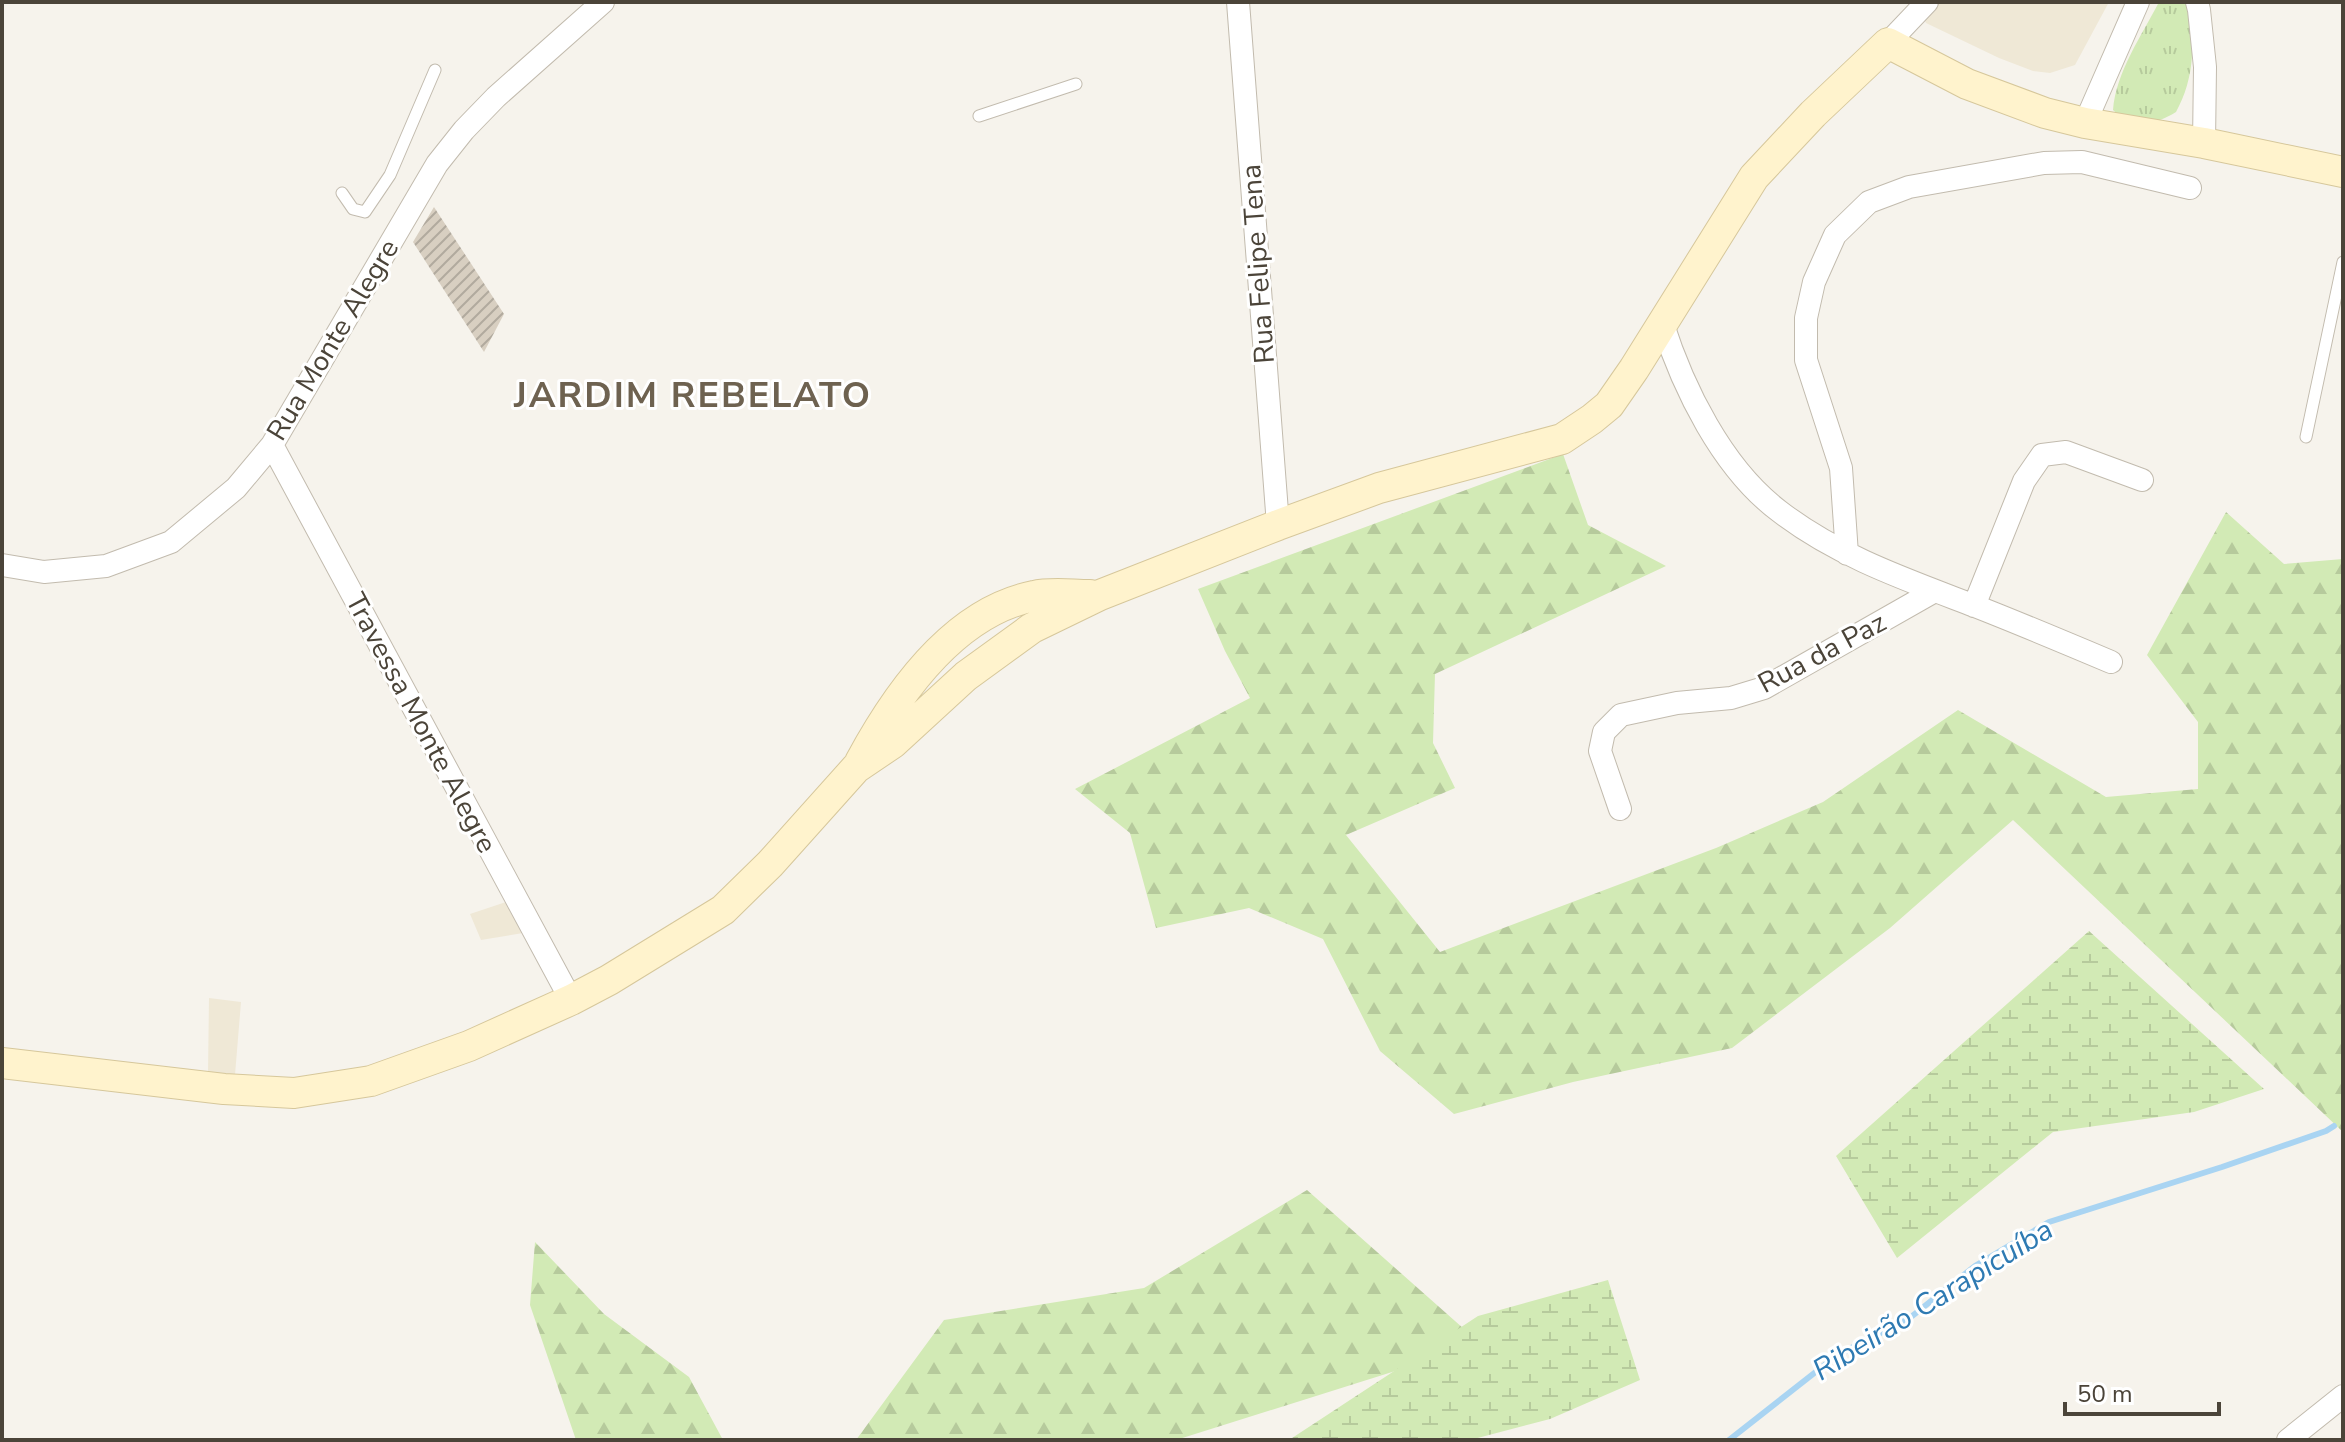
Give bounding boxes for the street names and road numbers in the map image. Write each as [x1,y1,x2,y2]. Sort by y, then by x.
street label: Rua Felipe Tena [1232,163,1284,365]
street label: Rua Monte Alegre [258,232,408,448]
street label: Travessa Monte Alegre [336,586,506,860]
street label: Rua da Paz [1751,603,1893,703]

